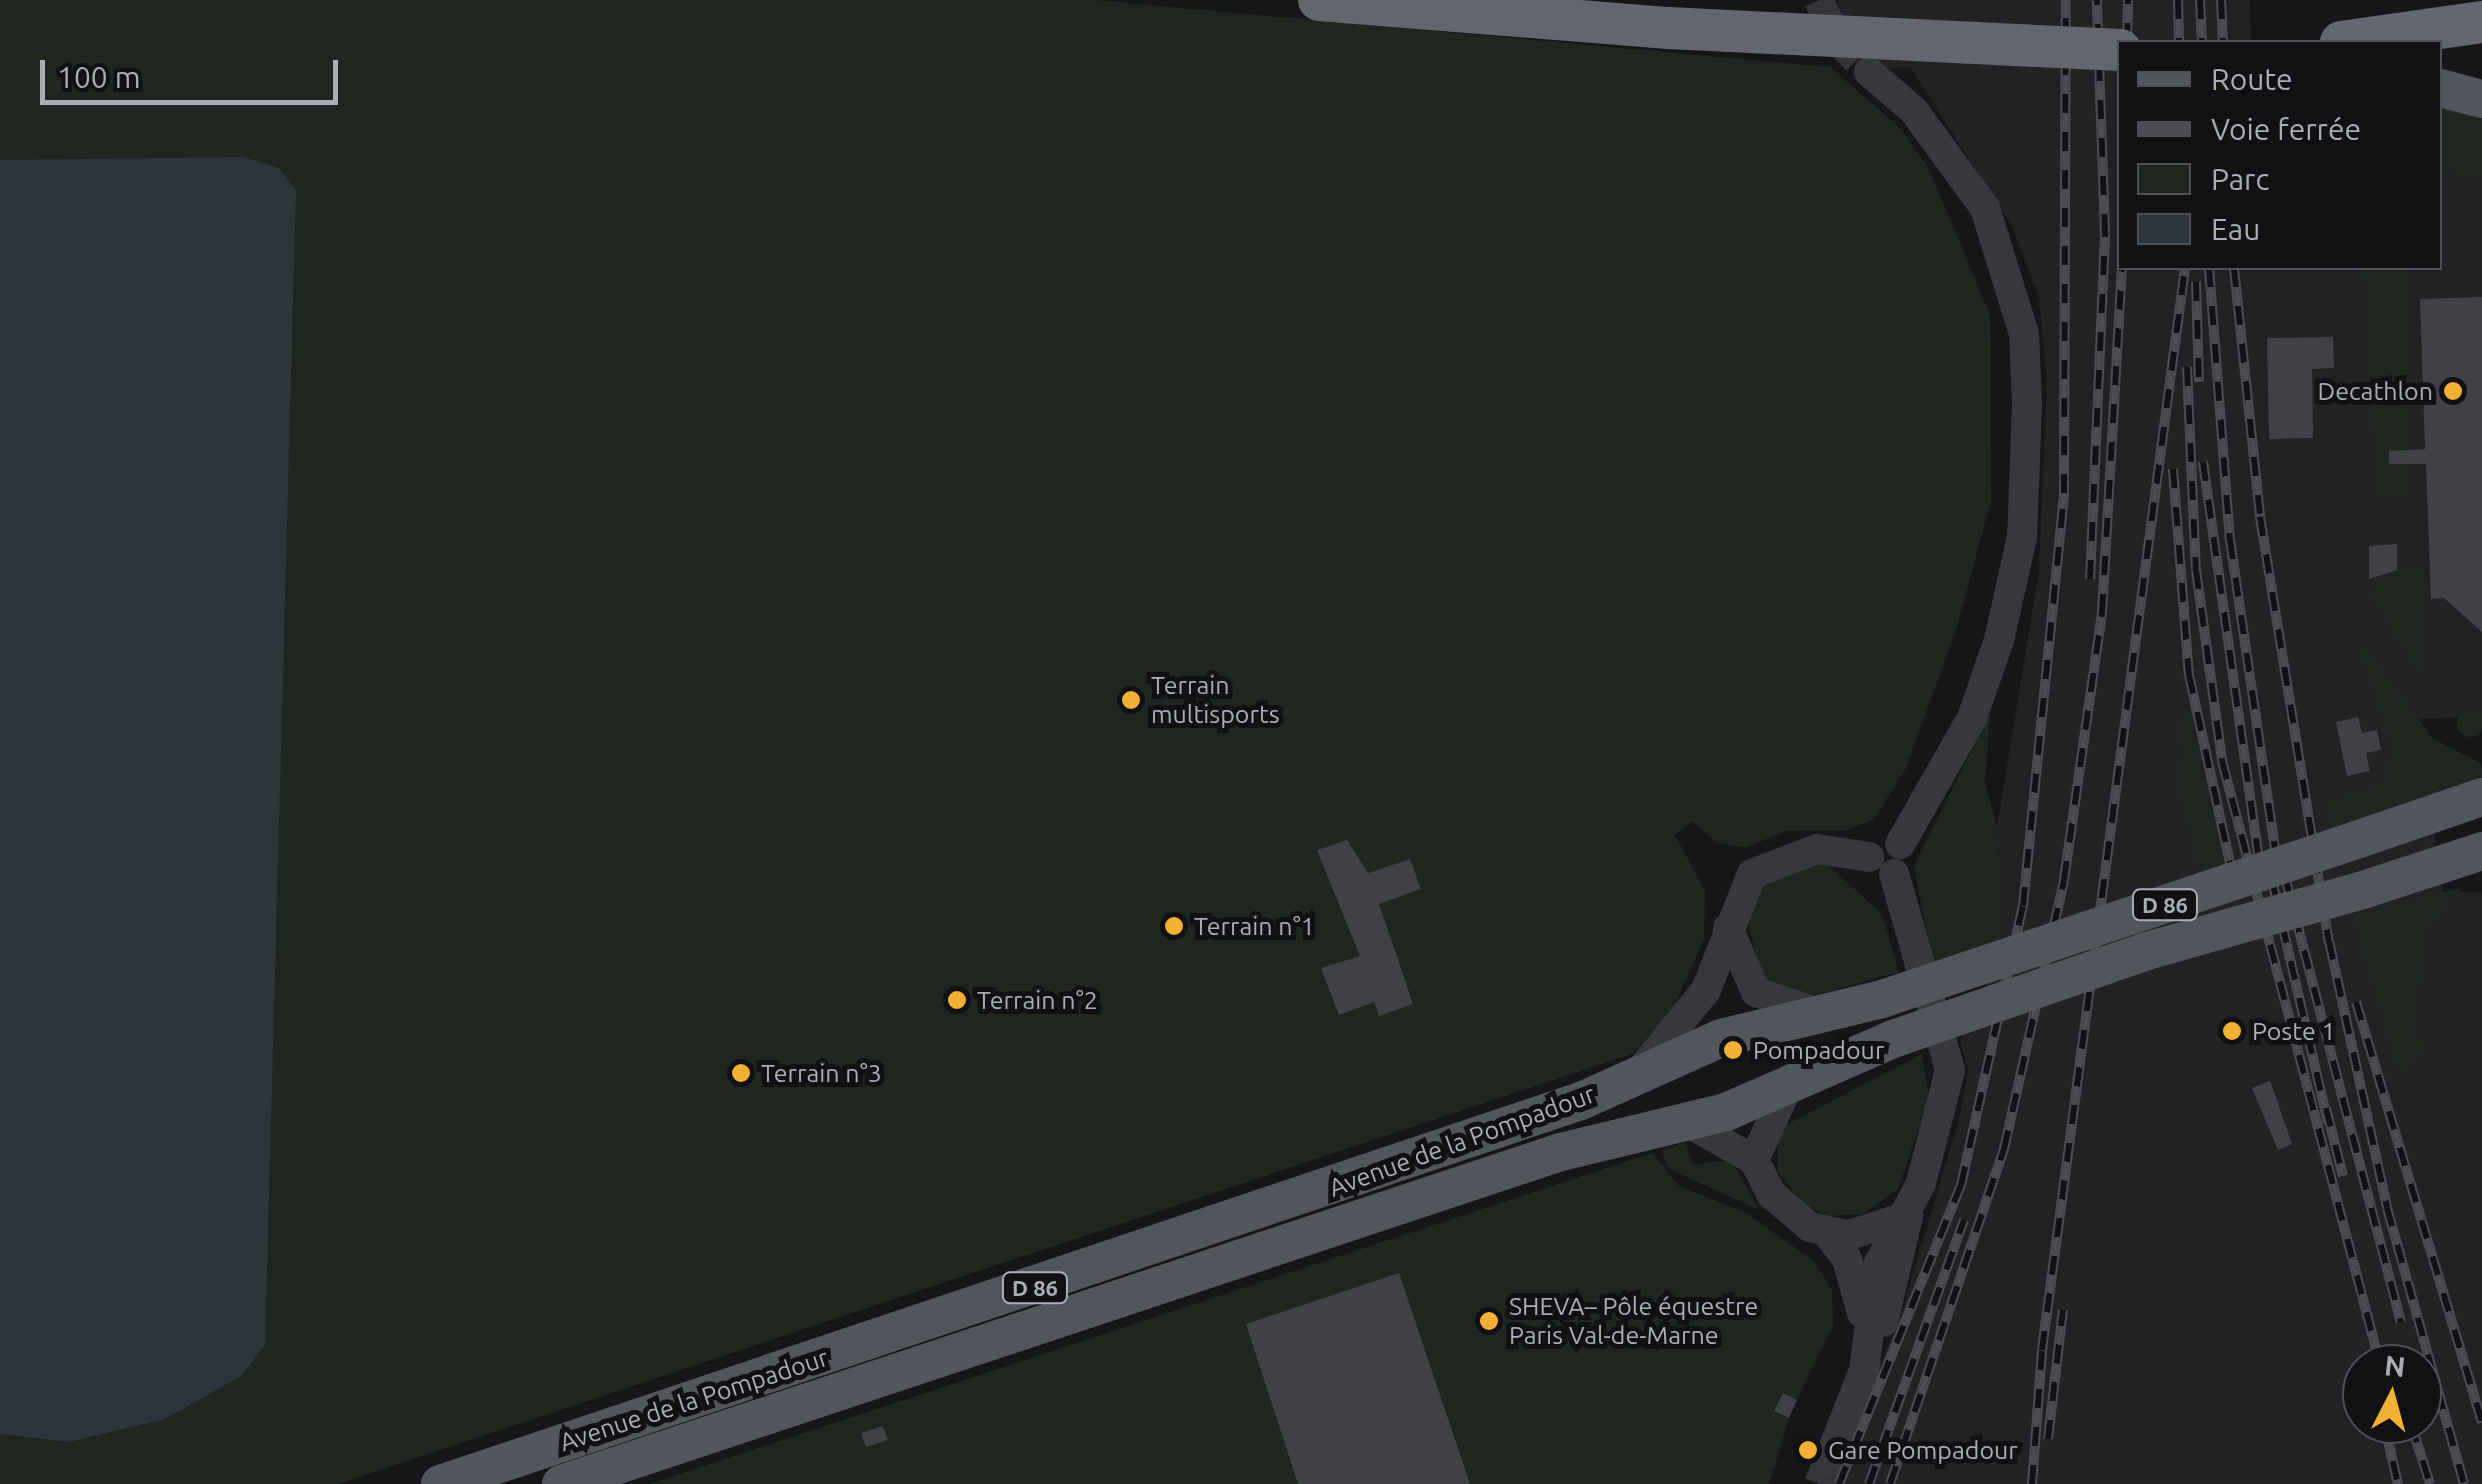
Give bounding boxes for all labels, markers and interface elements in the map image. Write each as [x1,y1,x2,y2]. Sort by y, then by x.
scale bar [45,40,342,102]
legend [2117,40,2442,270]
text: 100 m [57,60,141,94]
text: Route [2211,62,2293,96]
text: Voie ferrée [2211,112,2361,146]
text: Parc [2211,162,2269,196]
text: Eau [2211,212,2260,246]
place label: Decathlon [2318,376,2433,406]
marker: Decathlon [2442,380,2464,402]
place label: Terrain multisports [1151,671,1280,730]
marker: Terrain multisports [1120,689,1142,711]
road number: D 86 [2130,888,2200,922]
place label: Terrain n°1 [1194,911,1315,941]
marker: Terrain n°1 [1163,915,1185,937]
place label: Terrain n°2 [977,985,1098,1015]
marker: Terrain n°2 [946,989,968,1011]
place label: Poste 1 [2252,1016,2336,1046]
marker: Poste 1 [2221,1020,2243,1042]
place label: Pompadour [1753,1035,1884,1065]
marker: Pompadour [1722,1039,1744,1061]
place label: Terrain n°3 [761,1058,882,1088]
marker: Terrain n°3 [730,1062,752,1084]
street label: Avenue de la Pompadour [1325,1079,1599,1203]
road number: D 86 [1000,1271,1070,1305]
place label: SHEVA– Pôle équestre Paris Val-de-Marne [1509,1292,1758,1351]
marker: SHEVA– Pôle équestre Paris Val-de-Marne [1478,1310,1500,1332]
street label: Avenue de la Pompadour [556,1342,832,1458]
north arrow [2342,1344,2442,1444]
text: N [2383,1349,2407,1382]
place label: Gare Pompadour [1828,1435,2018,1465]
marker: Gare Pompadour [1797,1439,1819,1461]

